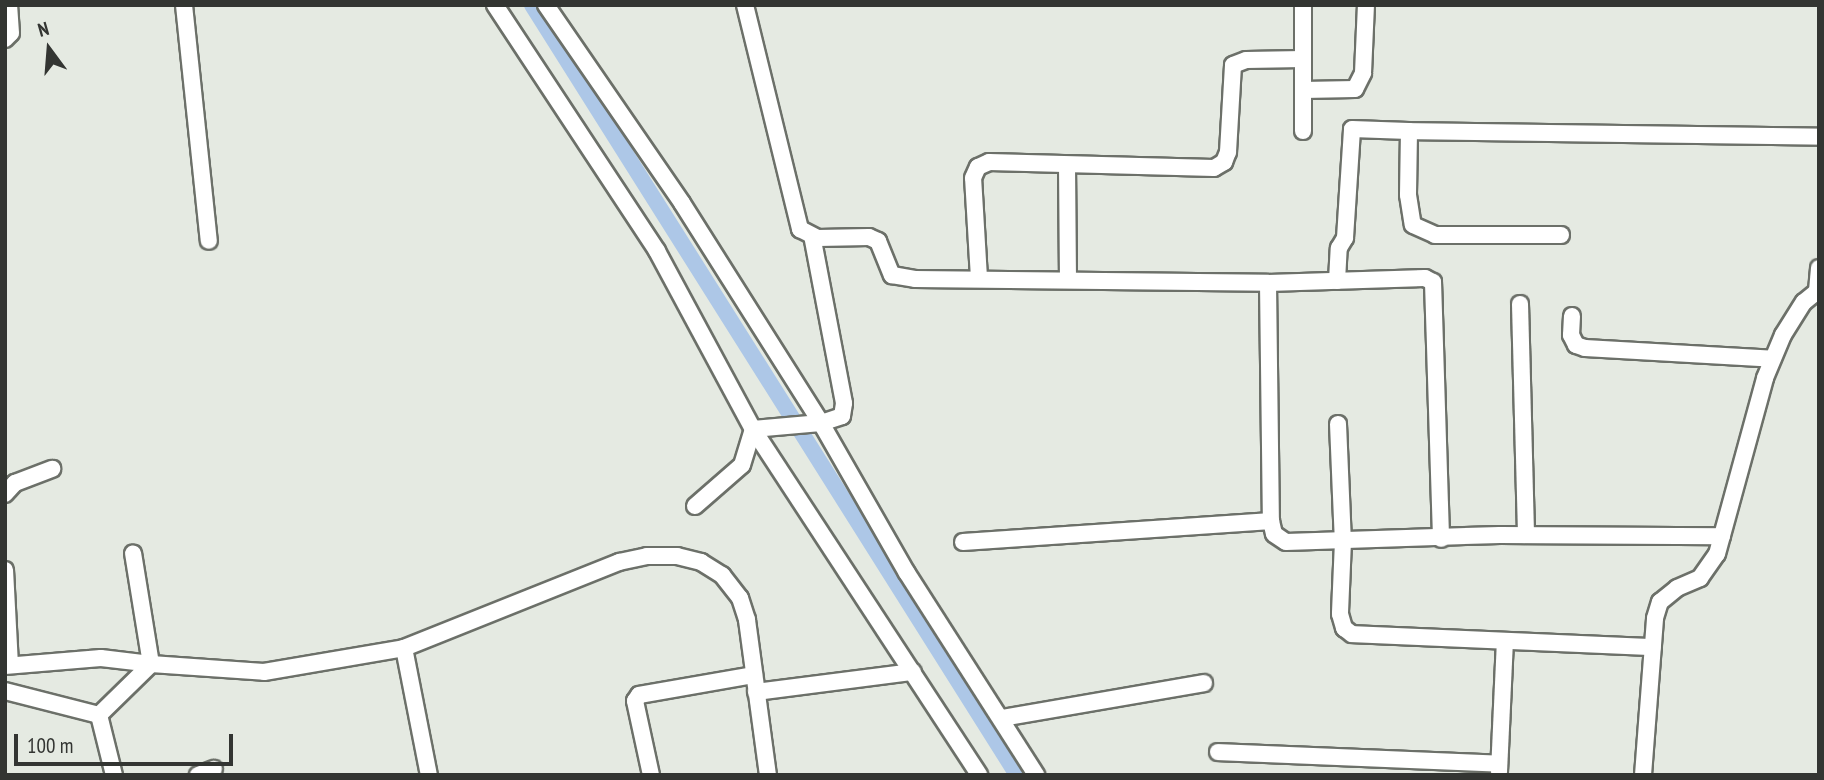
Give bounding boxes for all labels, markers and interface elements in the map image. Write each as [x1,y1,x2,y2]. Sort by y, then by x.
north arrow [14,14,84,84]
text: N [35,16,51,42]
scale bar [18,720,236,764]
text: 100 m [27,732,73,759]

